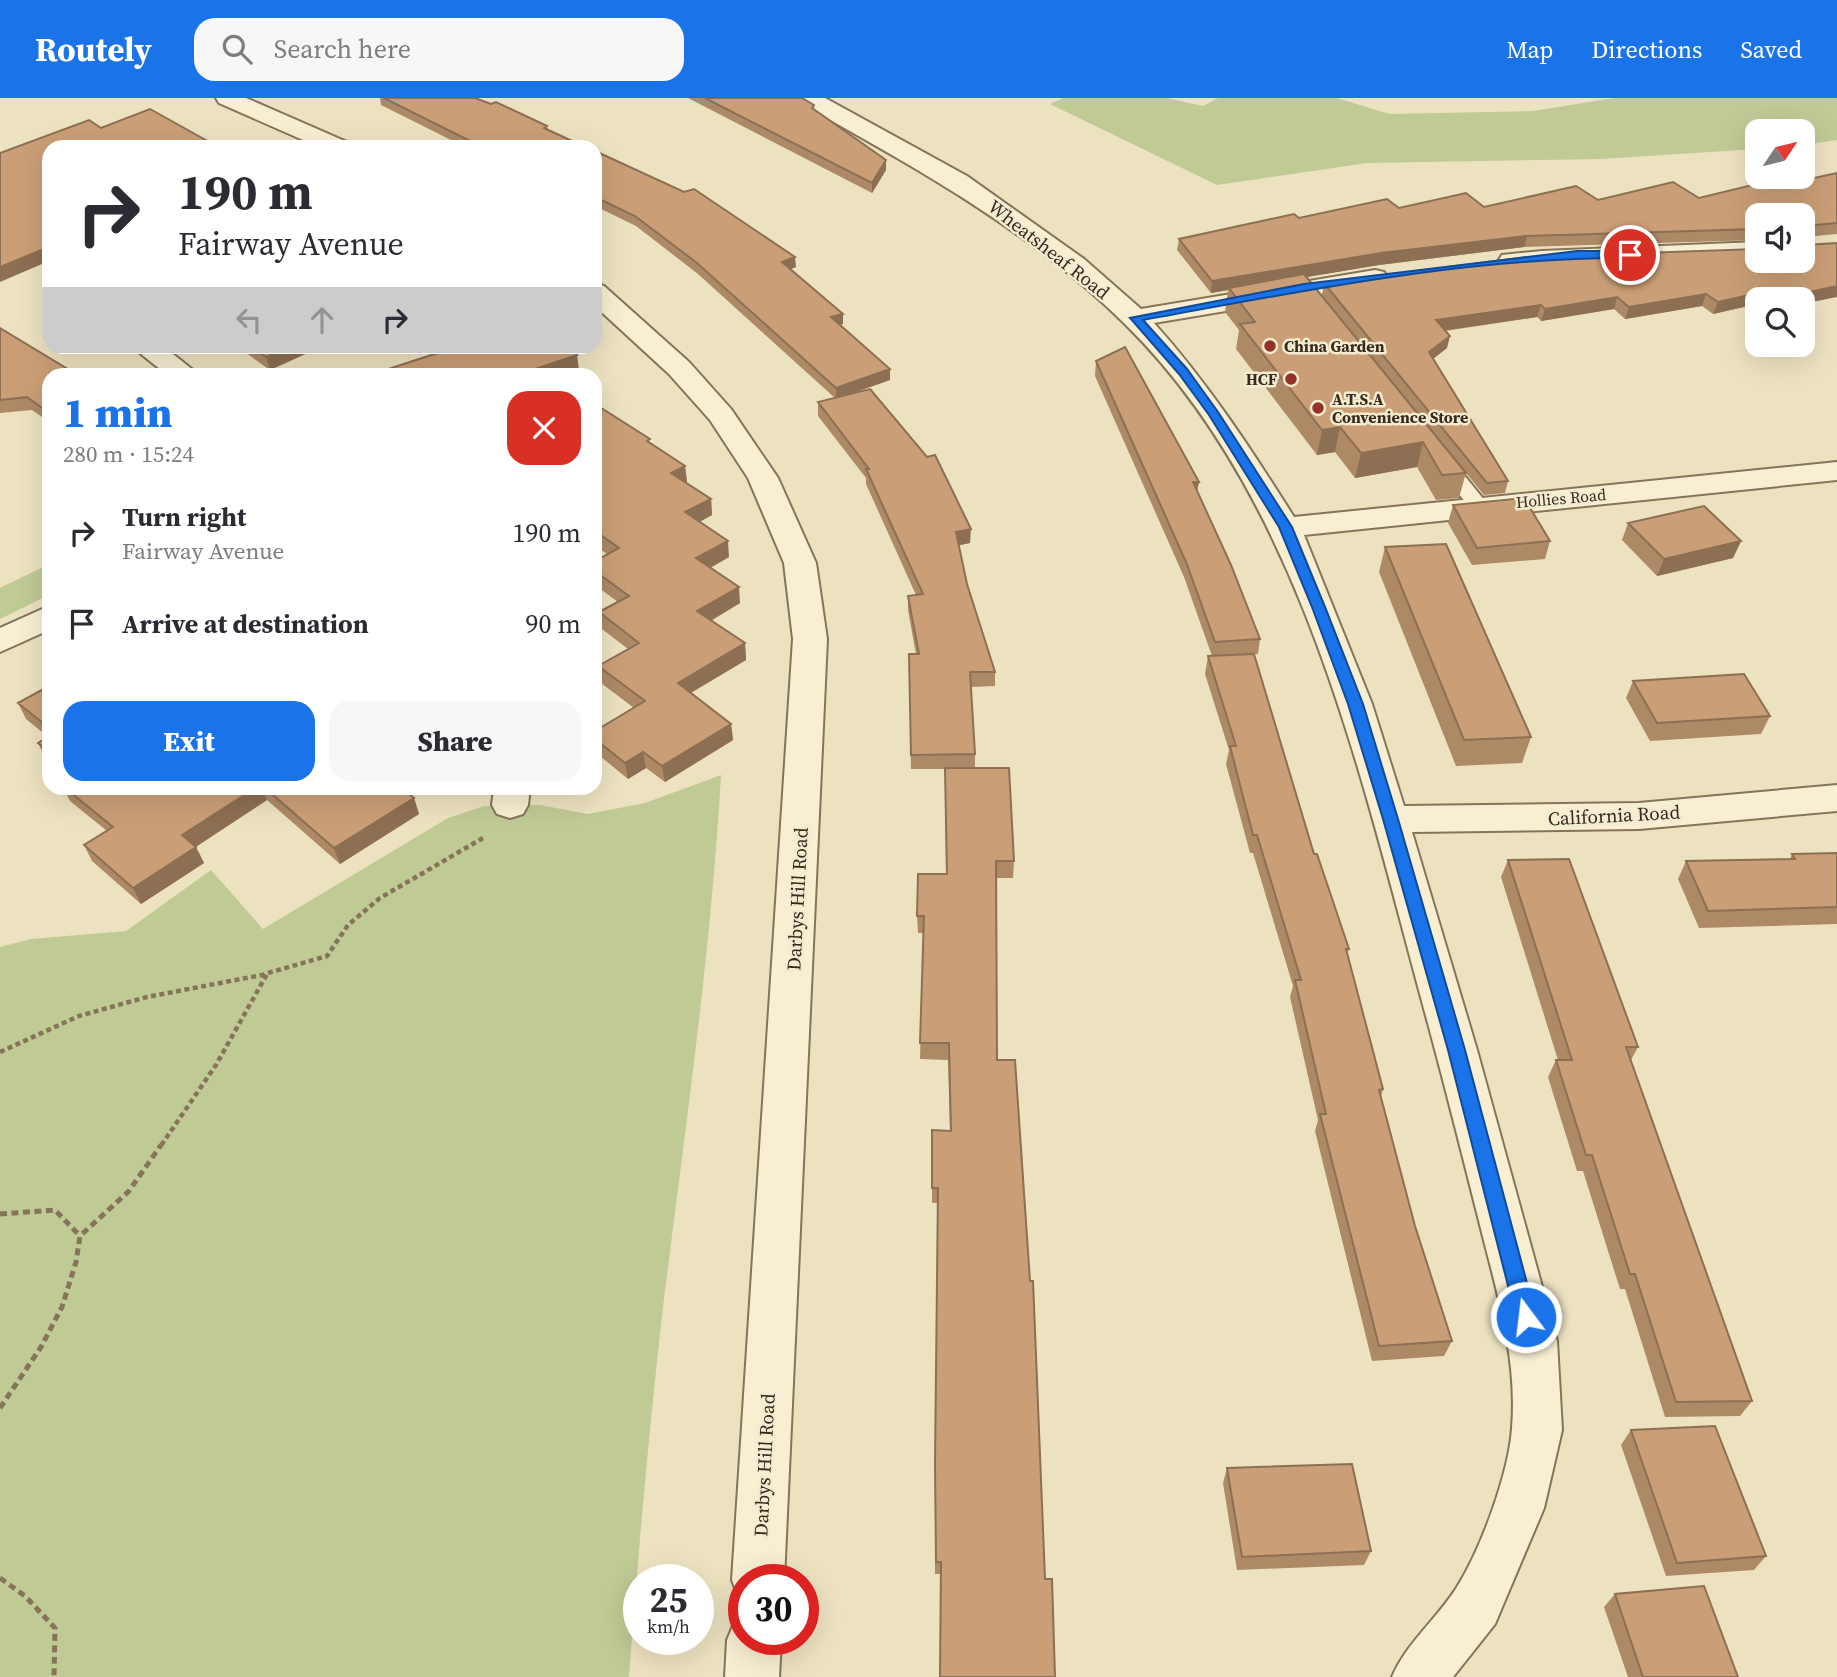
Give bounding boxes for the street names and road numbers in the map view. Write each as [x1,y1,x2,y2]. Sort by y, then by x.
street label: Wheatsheaf Road [983,193,1115,305]
street label: Hollies Road [1515,483,1607,513]
street label: California Road [1547,799,1681,831]
street label: Darbys Hill Road [780,827,814,971]
street label: Darbys Hill Road [747,1393,781,1537]

